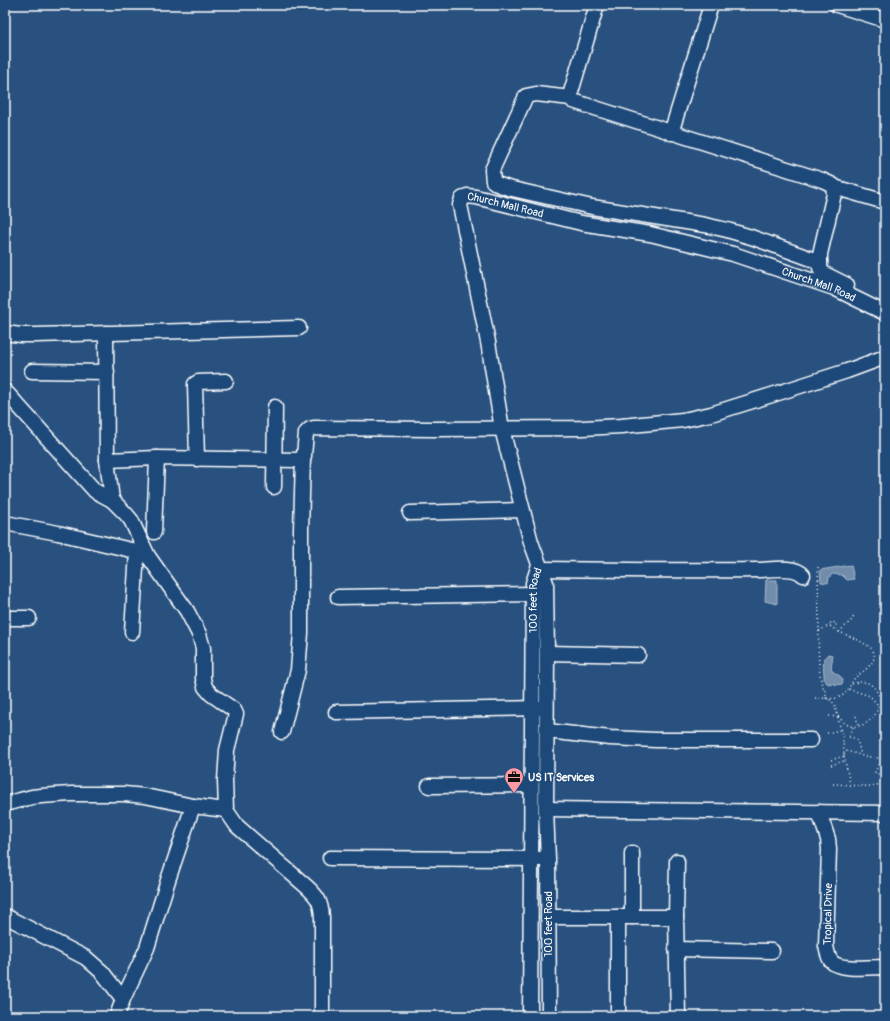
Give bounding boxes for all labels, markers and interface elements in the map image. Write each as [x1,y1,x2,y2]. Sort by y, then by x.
street label: Church Mall Road [467,190,545,220]
street label: Church Mall Road [780,264,858,304]
street label: 100 feet Road [526,566,544,633]
office icon: US IT Services [503,766,525,794]
place label: US IT Services [528,771,594,784]
street label: Tropical Drive [821,882,835,945]
street label: 100 feet Road [542,891,555,957]

